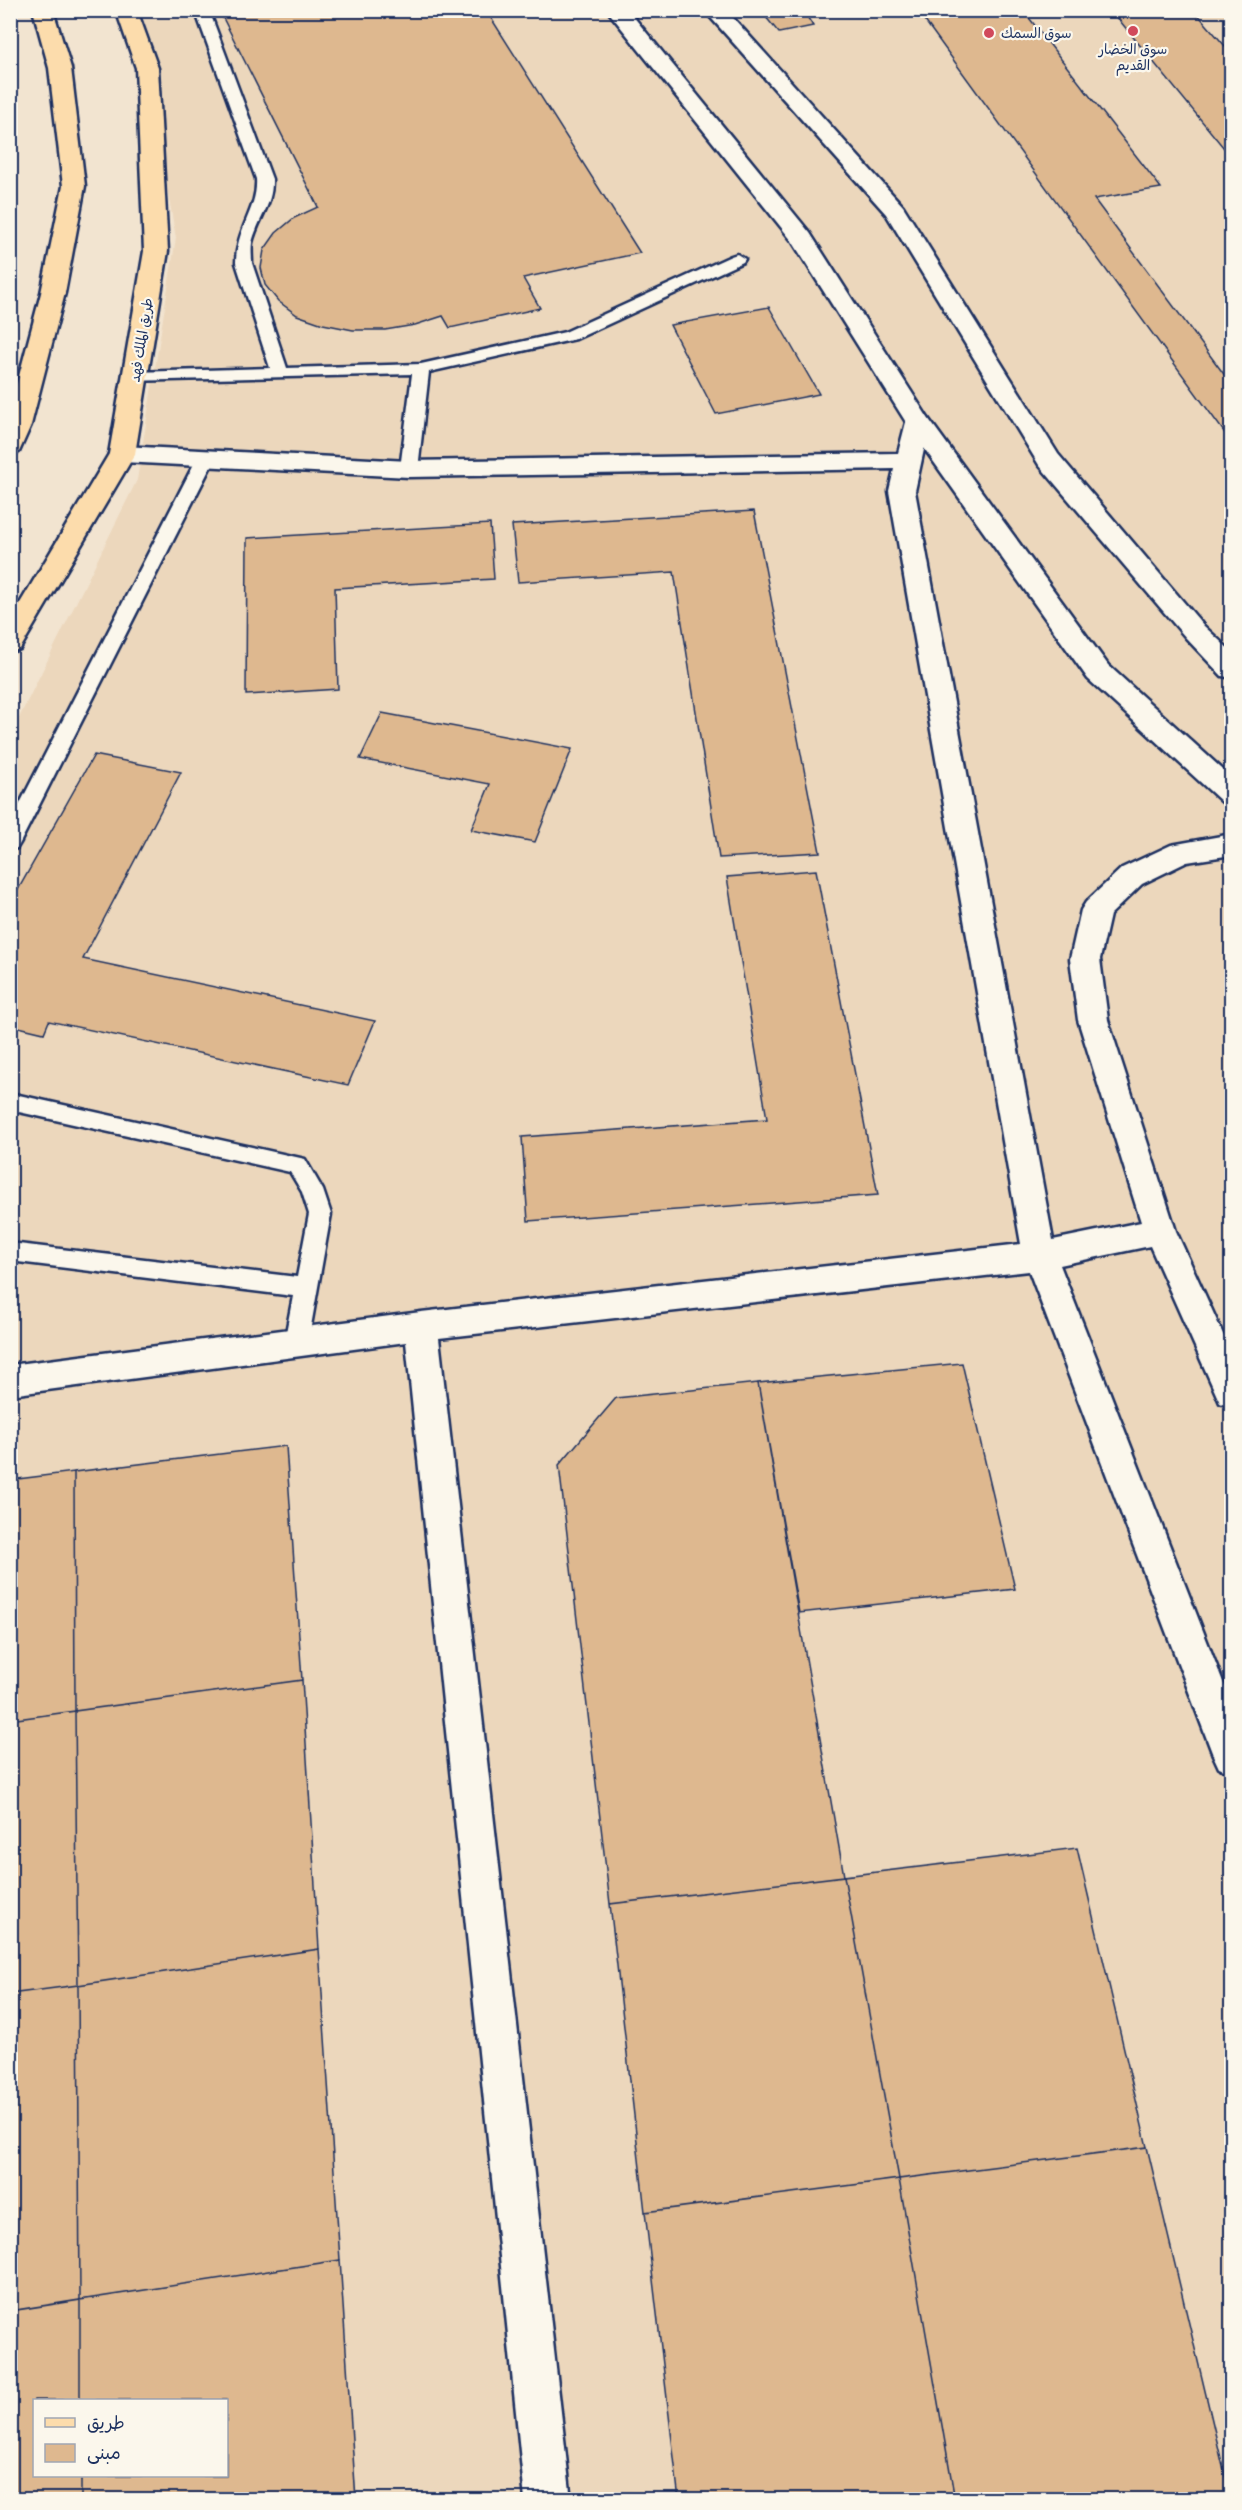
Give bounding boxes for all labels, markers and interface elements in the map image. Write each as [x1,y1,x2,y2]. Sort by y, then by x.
place label: سوق السمك [1001,24,1072,42]
marker: سوق الخضار القديم [1126,24,1140,38]
marker: سوق السمك [982,26,996,40]
place label: سوق الخضار القديم [1098,40,1167,76]
street label: طريق الملك فهد [125,297,157,383]
legend [33,2399,228,2477]
text: طريق [87,2411,125,2434]
text: مبنى [87,2441,121,2464]

